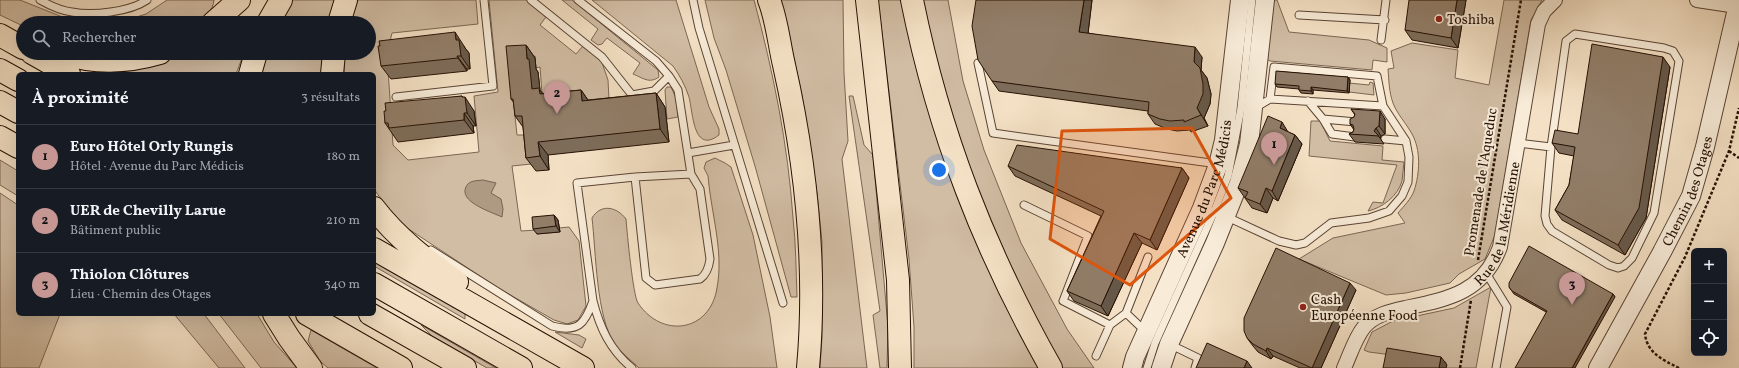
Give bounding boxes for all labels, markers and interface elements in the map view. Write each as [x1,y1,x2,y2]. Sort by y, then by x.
place label: Toshiba [1447,11,1495,30]
marker: Toshiba [1434,14,1444,24]
search box [16,16,376,60]
icon: search [30,27,52,49]
text: Rechercher [62,28,136,49]
pin: 2 [544,81,570,114]
text: À proximité [32,87,129,110]
text: 3 résultats [301,89,360,107]
street label: Promenade de l'Aqueduc [1460,107,1503,258]
street label: Avenue du Parc Médicis [1173,119,1237,261]
pin: 1 [1261,132,1287,165]
street label: Chemin des Otages [1659,134,1718,250]
text: Euro Hôtel Orly Rungis [70,137,234,158]
text: 1 [42,148,48,166]
text: 180 m [326,148,360,166]
text: Hôtel · Avenue du Parc Médicis [70,158,244,176]
your location [929,160,949,180]
street label: Rue de la Méridienne [1471,160,1525,291]
text: UER de Chevilly Larue [70,201,226,222]
text: 2 [42,212,48,230]
text: 210 m [326,212,360,230]
text: Bâtiment public [70,222,161,240]
map controls [1691,248,1727,356]
button: + [1691,248,1727,284]
text: Thiolon Clôtures [70,265,189,286]
pin: 3 [1559,272,1585,305]
text: 3 [42,276,48,294]
text: 340 m [324,276,360,294]
button: − [1691,284,1727,320]
text: Lieu · Chemin des Otages [70,286,211,304]
place label: Cash Européenne Food [1311,291,1418,326]
marker: Cash Européenne Food [1298,302,1308,312]
button: locate [1691,320,1727,356]

